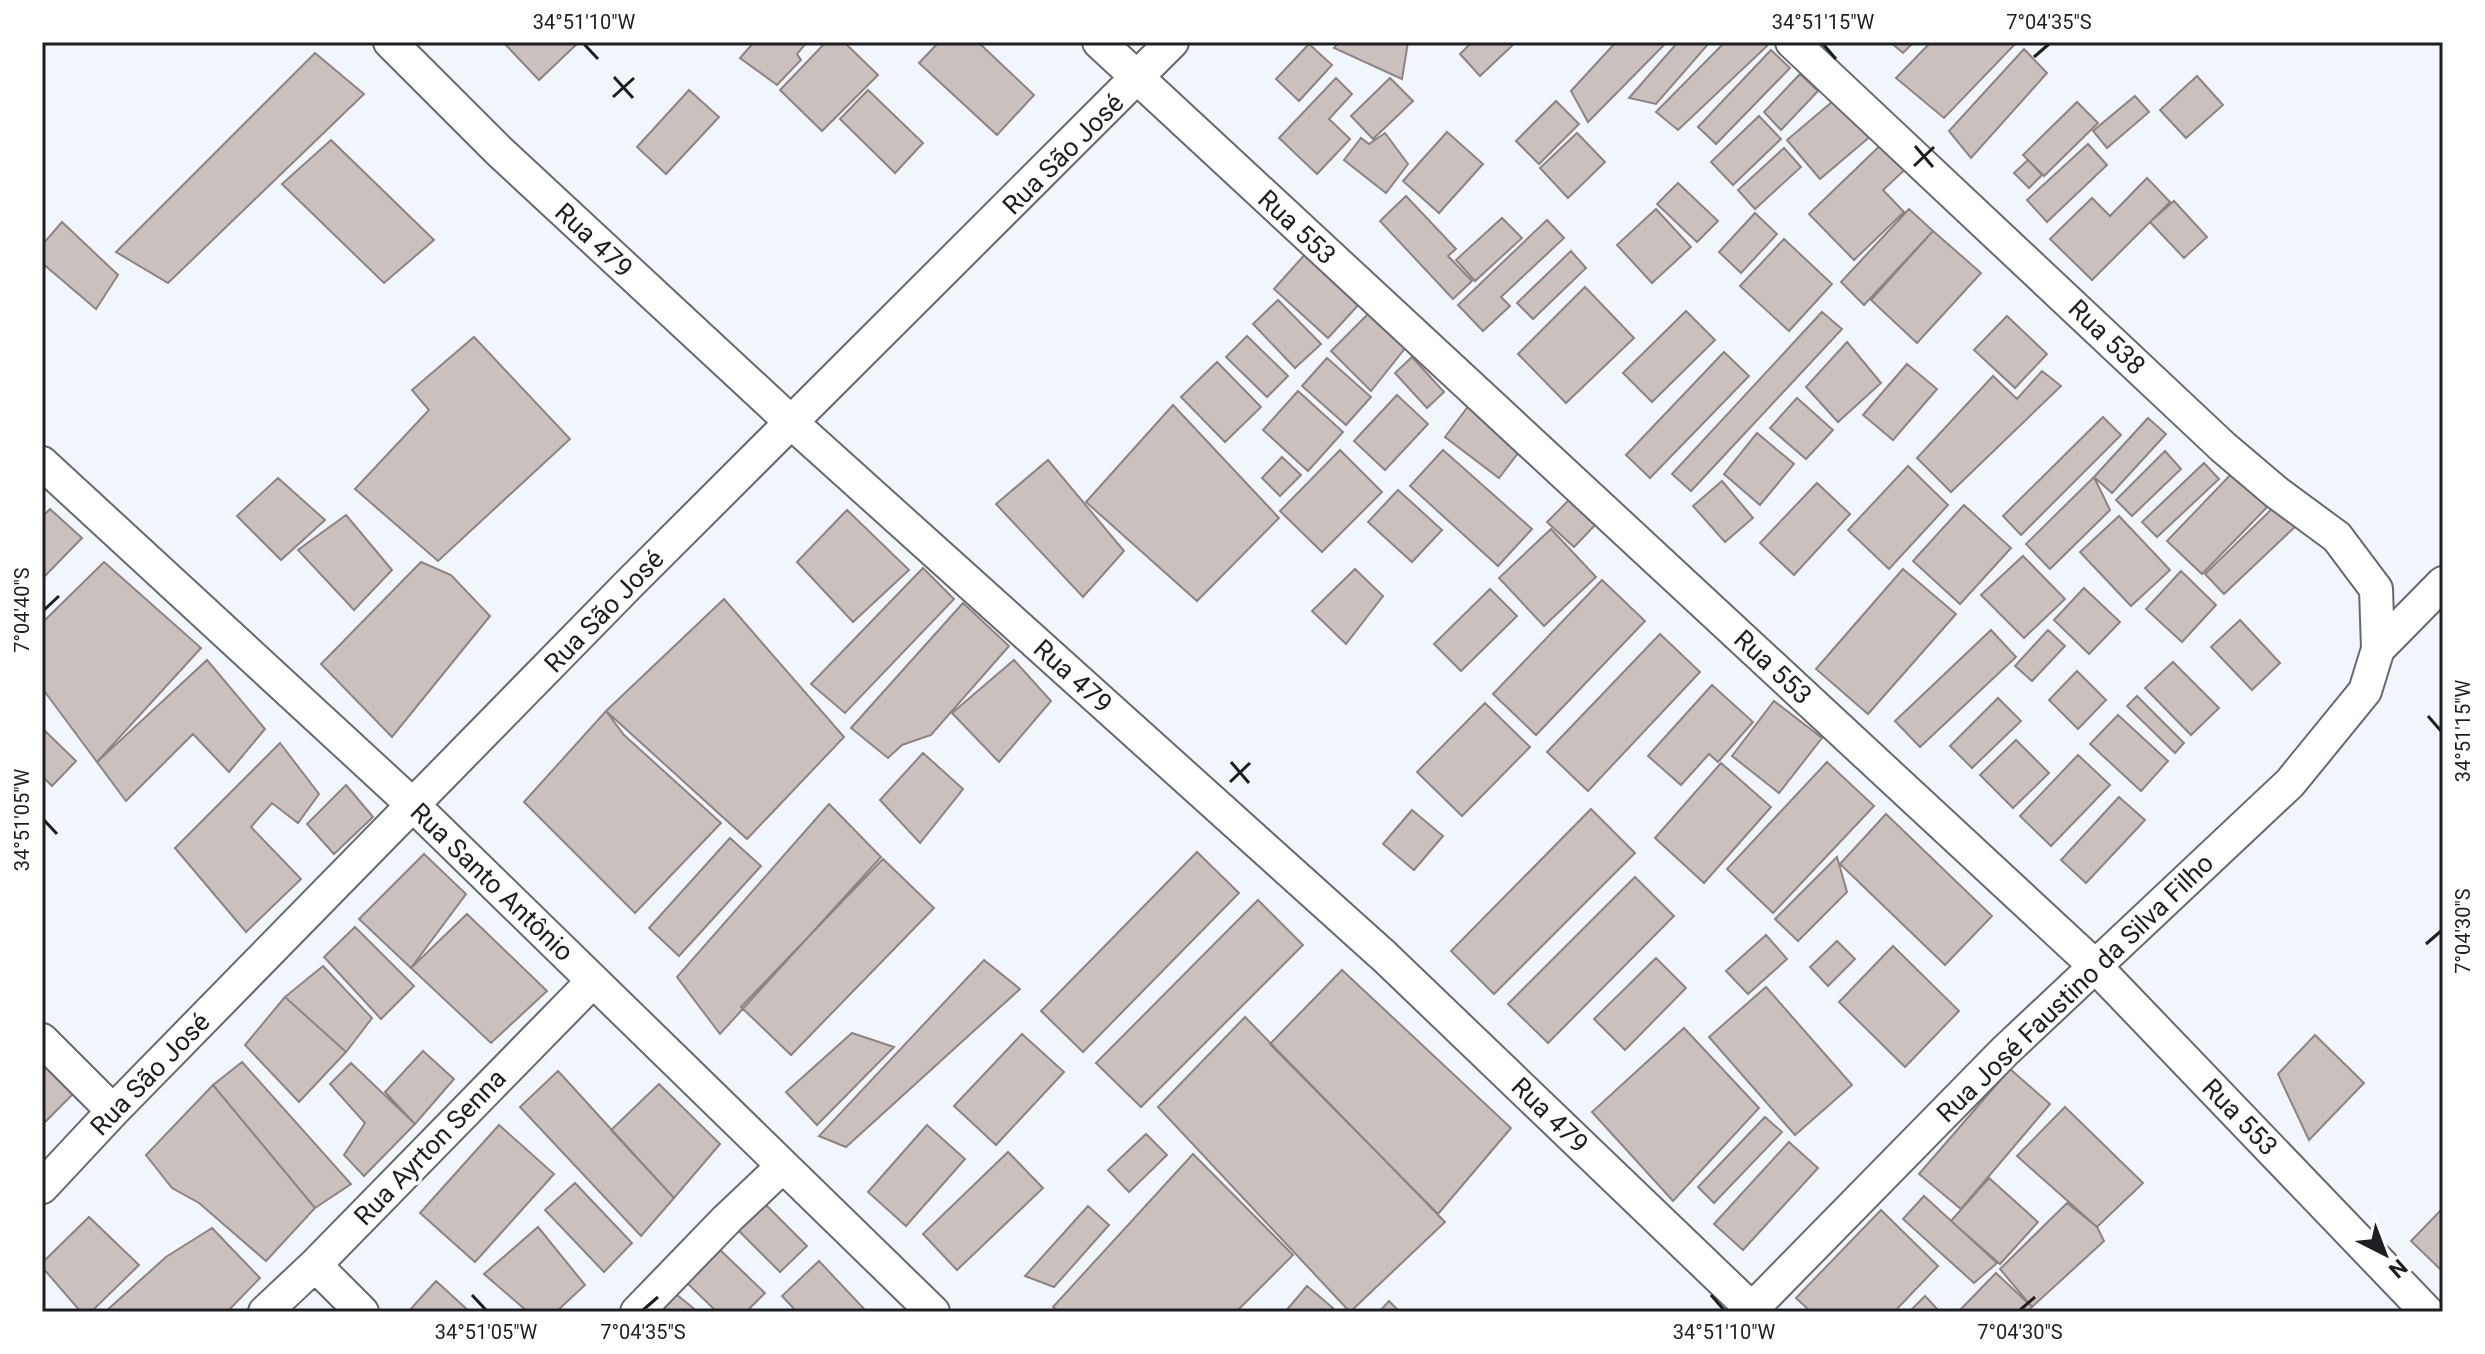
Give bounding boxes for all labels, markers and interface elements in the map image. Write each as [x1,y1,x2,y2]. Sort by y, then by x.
text: 34°51'10"W [533,10,636,34]
text: 34°51'15"W [1772,10,1875,34]
text: 7°04'35"S [2006,10,2092,34]
street label: Rua São José [996,87,1130,221]
street label: Rua 553 [1252,184,1342,270]
street label: Rua 479 [549,197,639,283]
street label: Rua 538 [2062,293,2152,381]
street label: Rua São José [538,544,670,678]
text: 7°04'40"S [10,567,34,653]
street label: Rua 553 [1728,624,1818,710]
street label: Rua 479 [1028,633,1118,719]
text: 34°51'15"W [2451,679,2475,782]
text: 34°51'05"W [10,768,34,871]
street label: Rua Santo Antônio [404,797,580,967]
street label: Rua José Faustino da Silva Filho [1931,848,2219,1128]
text: 7°04'30"S [2451,888,2475,974]
street label: Rua São José [84,1007,216,1141]
street label: Rua Ayrton Senna [348,1063,512,1231]
street label: Rua 479 [1505,1071,1595,1159]
street label: Rua 553 [2196,1072,2284,1162]
north arrow [2345,1214,2425,1294]
text: N [2384,1254,2412,1283]
text: 34°51'05"W [435,1320,538,1344]
text: 7°04'35"S [600,1320,686,1344]
text: 34°51'10"W [1673,1320,1776,1344]
text: 7°04'30"S [1977,1320,2063,1344]

